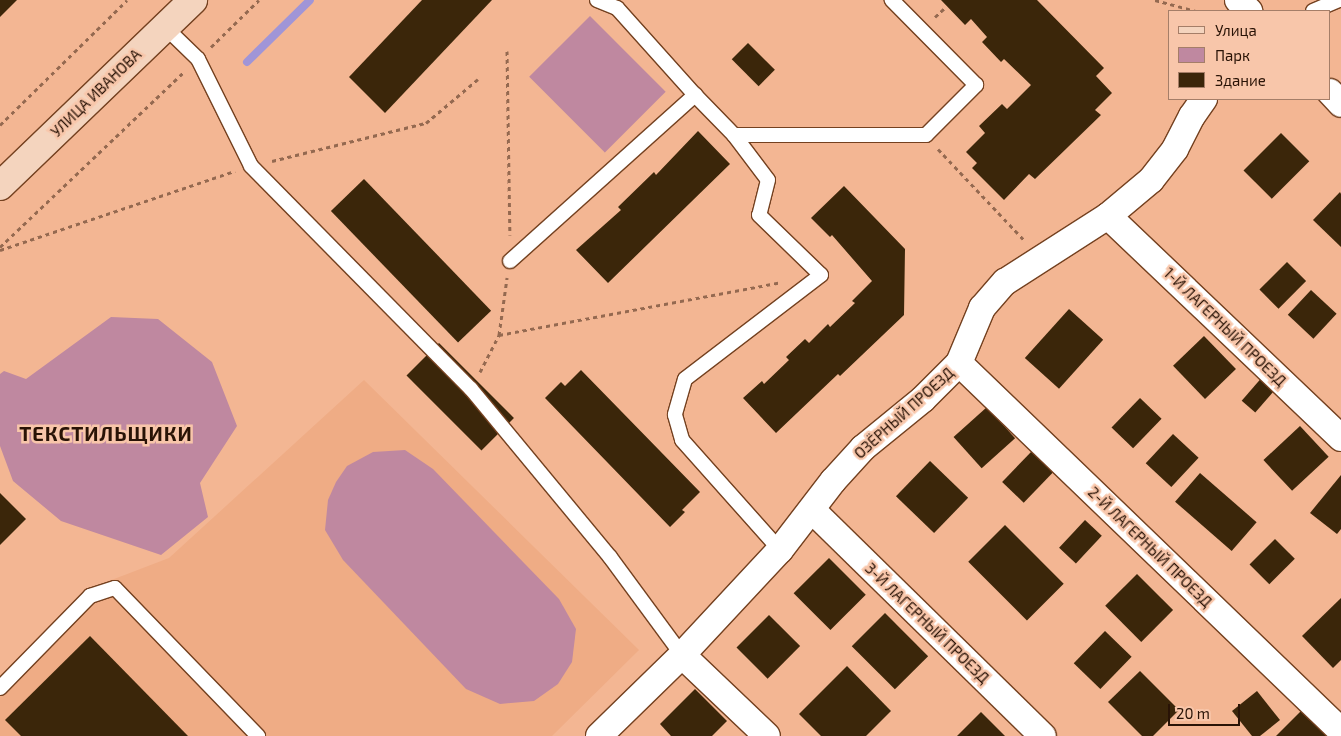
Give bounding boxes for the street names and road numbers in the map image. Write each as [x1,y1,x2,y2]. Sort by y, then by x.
street label: УЛИЦА ИВАНОВА [47,45,145,141]
street label: 1-Й ЛАГЕРНЫЙ ПРОЕЗД [1160,264,1290,390]
street label: ОЗЁРНЫЙ ПРОЕЗД [851,364,957,462]
street label: 2-Й ЛАГЕРНЫЙ ПРОЕЗД [1084,483,1216,611]
street label: 3-Й ЛАГЕРНЫЙ ПРОЕЗД [861,559,993,687]

